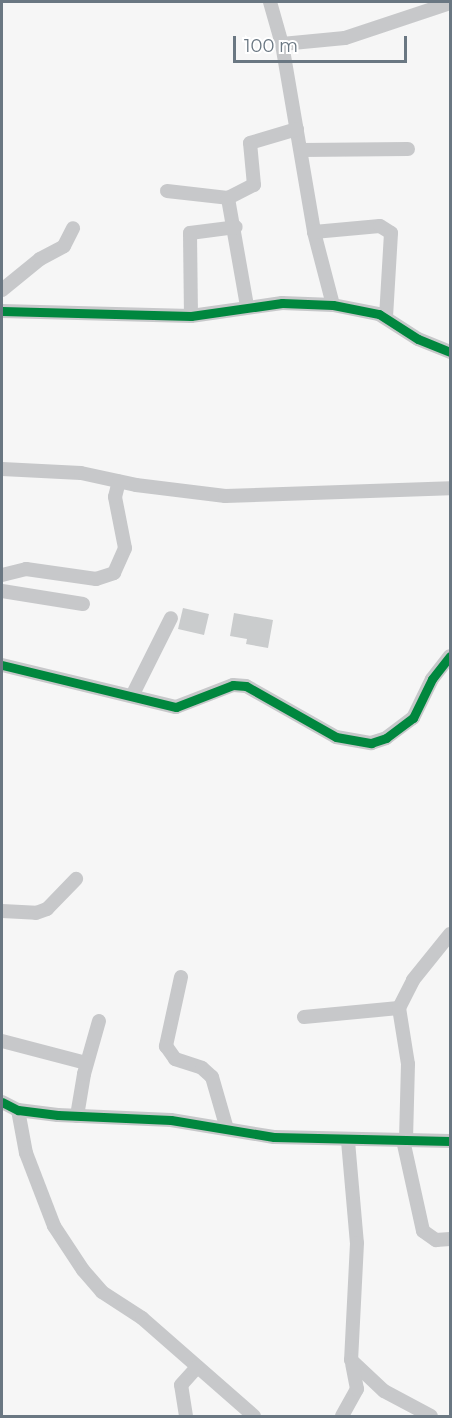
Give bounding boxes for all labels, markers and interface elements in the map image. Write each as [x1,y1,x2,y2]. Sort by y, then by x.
scale bar [236,24,410,62]
text: 100 m [244,35,298,57]

